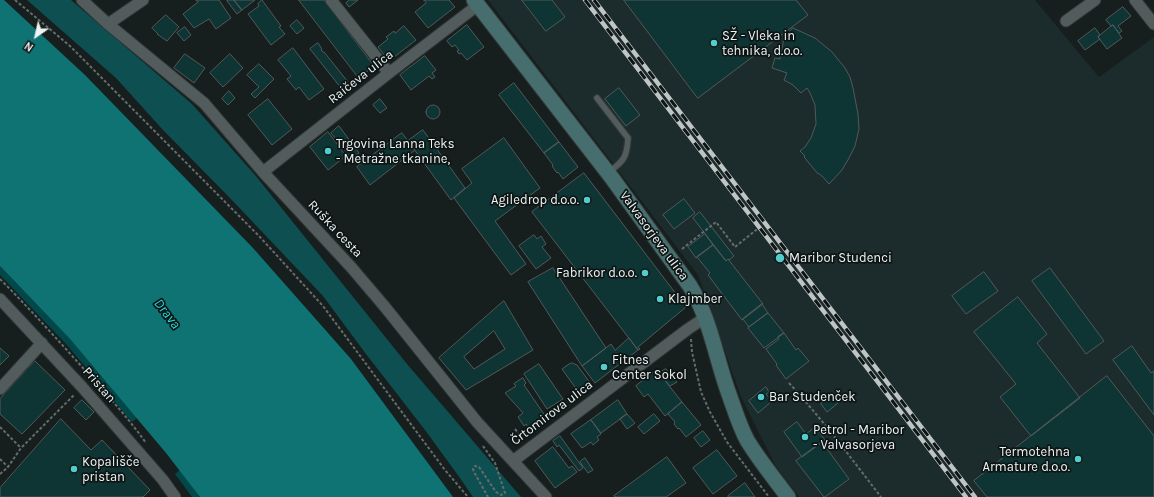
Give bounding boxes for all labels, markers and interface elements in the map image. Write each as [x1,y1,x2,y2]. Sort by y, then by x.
north arrow [16,16,56,56]
place label: SŽ - Vleka in tehnika, d.o.o. [722,28,802,59]
marker: SŽ - Vleka in tehnika, d.o.o. [709,38,719,48]
text: N [22,39,36,54]
street label: Raičeva ulica [325,47,397,107]
place label: Trgovina Lanna Teks - Metražne tkanine, [336,136,455,167]
marker: Trgovina Lanna Teks - Metražne tkanine, [323,146,333,156]
street label: Valvasorjeva ulica [616,188,692,284]
place label: Agiledrop d.o.o. [491,192,579,208]
marker: Agiledrop d.o.o. [582,195,592,205]
street label: Ruška cesta [305,197,365,261]
place label: Maribor Studenci [789,250,892,266]
marker: Maribor Studenci [774,252,786,264]
place label: Fabrikor d.o.o. [556,265,637,281]
marker: Fabrikor d.o.o. [640,268,650,278]
place label: Klajmber [668,291,722,307]
marker: Klajmber [655,294,665,304]
water label: Drava [150,296,184,332]
place label: Fitnes Center Sokol [612,352,687,383]
marker: Fitnes Center Sokol [599,362,609,372]
street label: Pristan [79,364,119,406]
street label: Črtomirova ulica [508,377,596,449]
place label: Bar Studenček [769,389,856,405]
marker: Bar Studenček [756,392,766,402]
place label: Petrol - Maribor - Valvasorjeva [813,422,904,453]
marker: Petrol - Maribor - Valvasorjeva [800,432,810,442]
place label: Termotehna Armature d.o.o. [982,444,1070,475]
place label: Kopališče pristan [82,454,139,485]
marker: Termotehna Armature d.o.o. [1073,454,1083,464]
marker: Kopališče pristan [69,464,79,474]

